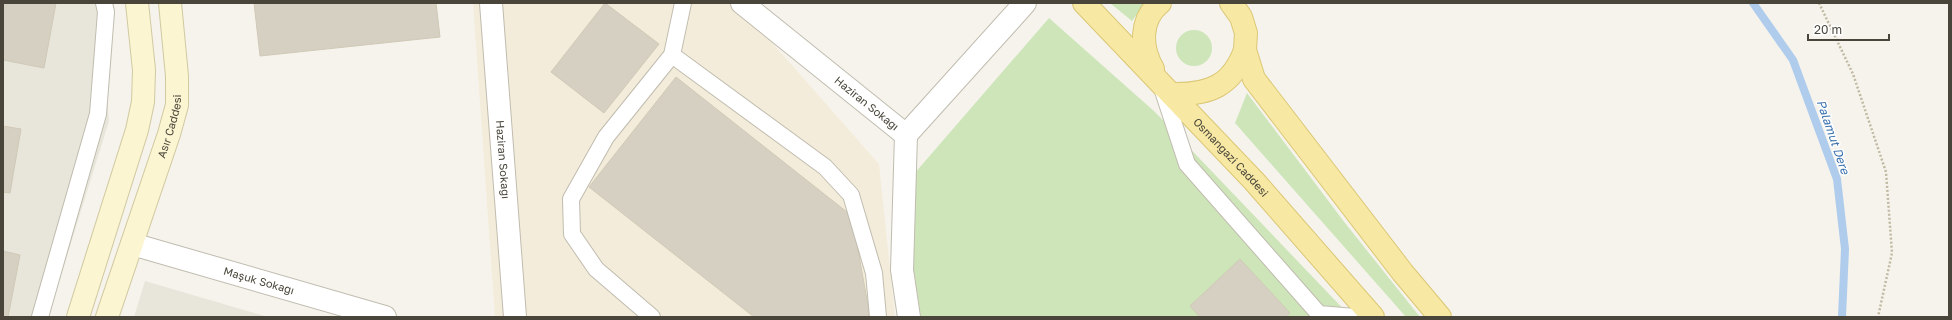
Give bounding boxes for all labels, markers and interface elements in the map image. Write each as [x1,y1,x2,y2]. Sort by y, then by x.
scale bar [1808,16,1889,42]
text: 20 m [1814,22,1842,37]
street label: Haziran Sokağı [832,73,902,133]
street label: Asır Caddesi [154,94,183,160]
water label: Palamut Dere [1814,98,1854,177]
street label: Osmangazi Caddesi [1191,115,1272,199]
street label: Haziran Sokağı [494,120,513,199]
street label: Maşuk Sokağı [222,264,296,296]

